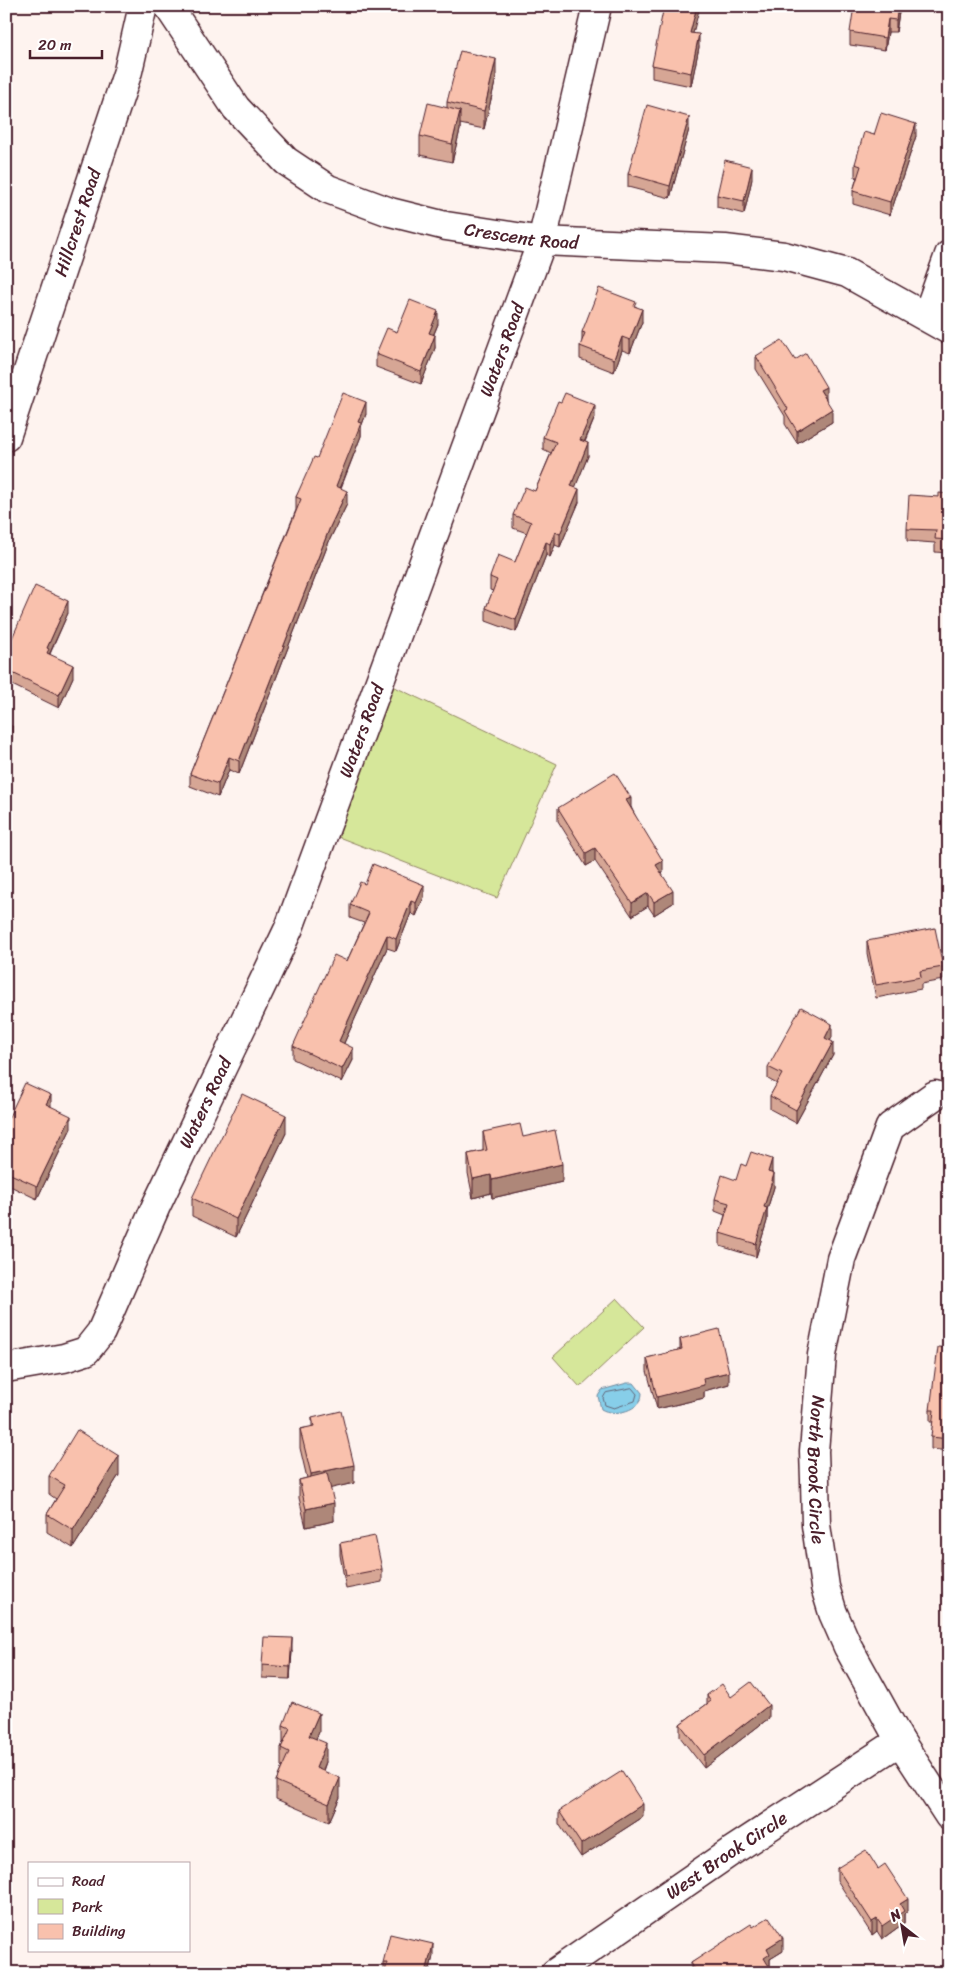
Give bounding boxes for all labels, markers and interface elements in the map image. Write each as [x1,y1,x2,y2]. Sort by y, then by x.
scale bar [30,28,102,60]
text: 20 m [38,32,72,58]
street label: Hillcrest Road [45,163,111,281]
street label: Crescent Road [462,213,581,259]
street label: Waters Road [470,297,534,401]
street label: Waters Road [330,678,394,782]
street label: Waters Road [170,1050,242,1154]
street label: North Brook Circle [798,1394,835,1546]
street label: West Brook Circle [659,1803,794,1908]
legend [28,1862,190,1952]
text: Road [72,1868,105,1894]
text: Park [72,1894,103,1920]
north arrow [878,1902,928,1952]
text: N [884,1902,906,1929]
text: Building [72,1918,126,1944]

